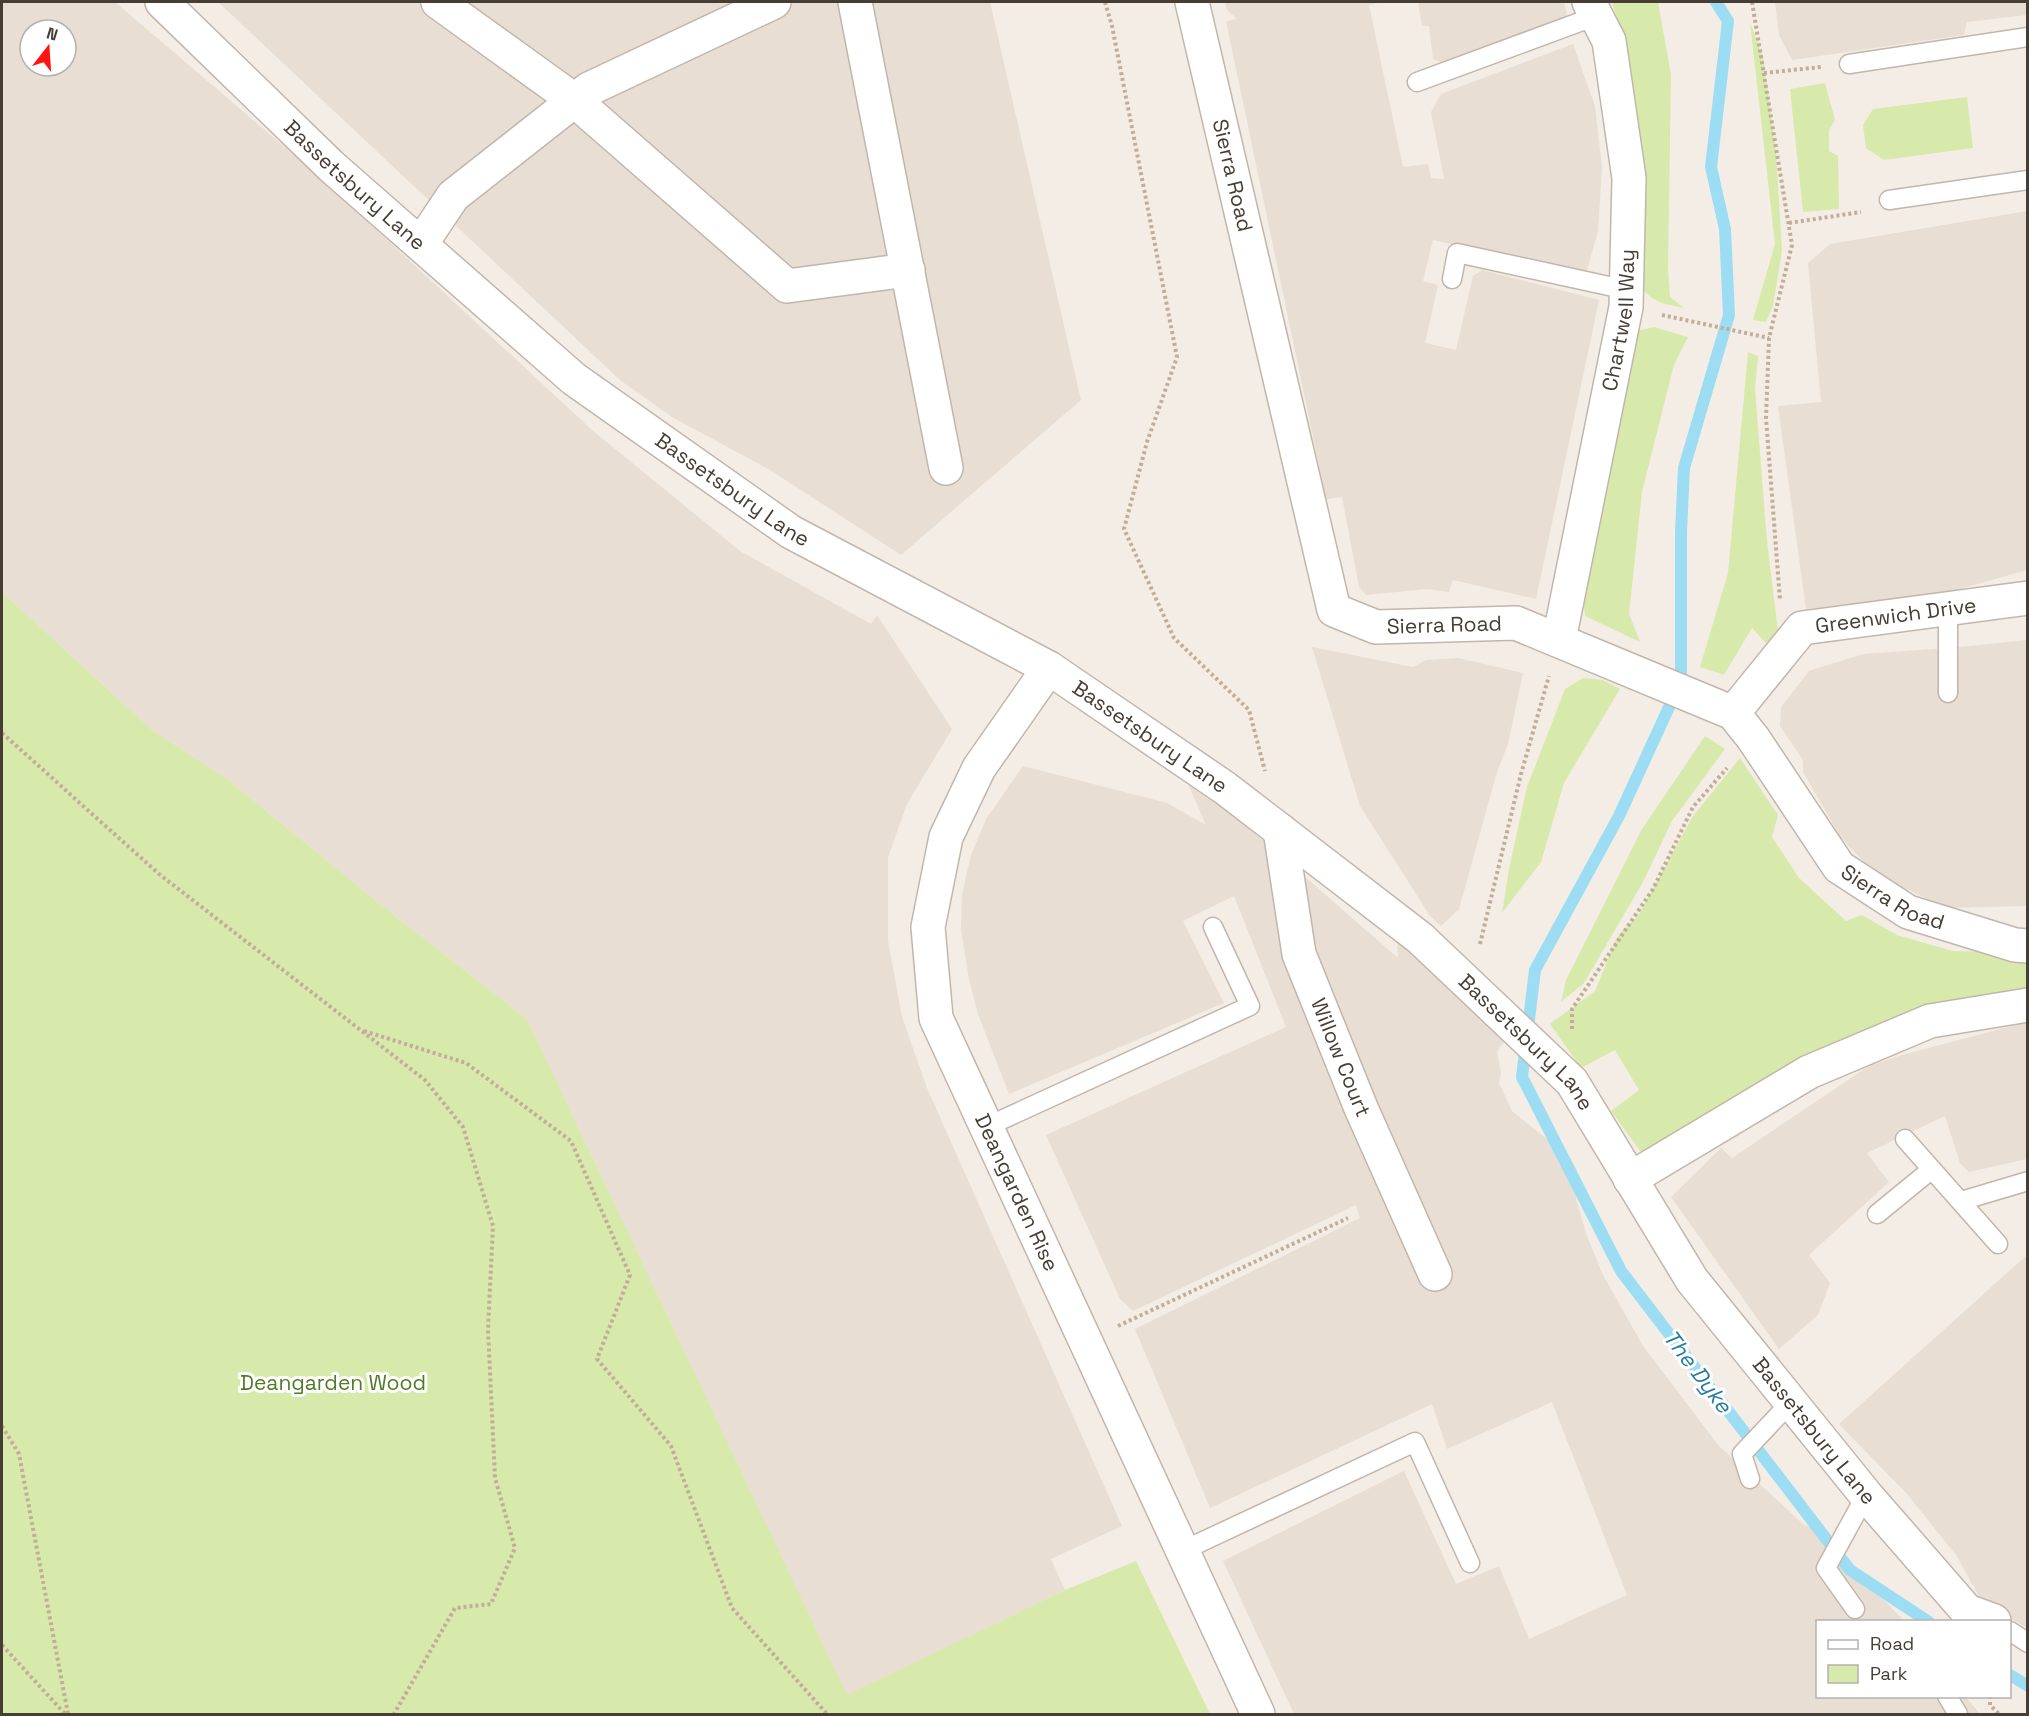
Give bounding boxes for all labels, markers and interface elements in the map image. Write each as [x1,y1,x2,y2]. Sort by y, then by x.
north arrow [18,18,78,78]
text: N [44,23,60,46]
street label: Bassetsbury Lane [278,114,432,256]
street label: Sierra Road [1207,116,1259,234]
street label: Chartwell Way [1595,249,1640,393]
street label: Bassetsbury Lane [650,426,814,552]
street label: Greenwich Drive [1813,591,1978,639]
street label: Sierra Road [1386,609,1502,640]
street label: Bassetsbury Lane [1067,674,1233,799]
street label: Sierra Road [1836,858,1948,935]
street label: Bassetsbury Lane [1453,968,1600,1115]
street label: Willow Court [1305,994,1377,1121]
street label: Deangarden Rise [969,1109,1065,1275]
water label: The Dyke [1657,1324,1739,1419]
street label: Bassetsbury Lane [1747,1351,1882,1510]
park label: Deangarden Wood [240,1369,426,1396]
legend [1816,1620,2011,1698]
text: Road [1870,1632,1914,1655]
text: Park [1870,1662,1908,1685]

